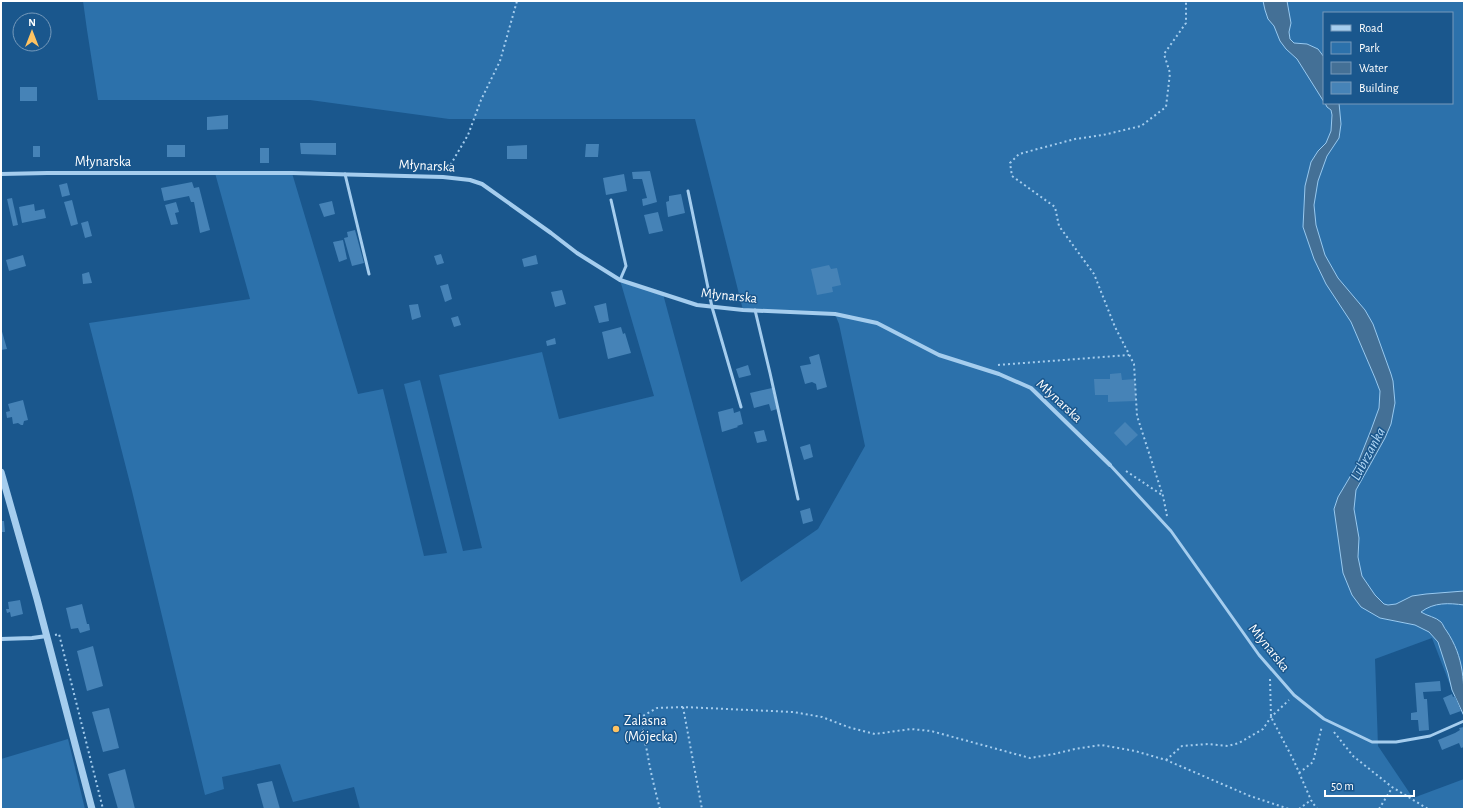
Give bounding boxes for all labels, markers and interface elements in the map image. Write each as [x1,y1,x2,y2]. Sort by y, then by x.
north arrow [12,12,52,52]
legend [1323,12,1453,104]
text: N [28,17,36,28]
text: Road [1359,22,1383,34]
text: Park [1359,42,1380,54]
text: Water [1359,62,1388,74]
text: Building [1359,82,1399,94]
street label: Młynarska [75,155,132,169]
street label: Młynarska [398,158,456,174]
street label: Młynarska [700,286,758,306]
street label: Młynarska [1034,377,1085,426]
water label: Lubrzanka [1348,425,1388,483]
street label: Młynarska [1246,622,1293,675]
place label: Zalasna (Mójecka) [624,714,678,744]
marker: Zalasna (Mójecka) [611,724,621,734]
scale bar [1325,772,1414,798]
text: 50 m [1331,780,1354,792]

